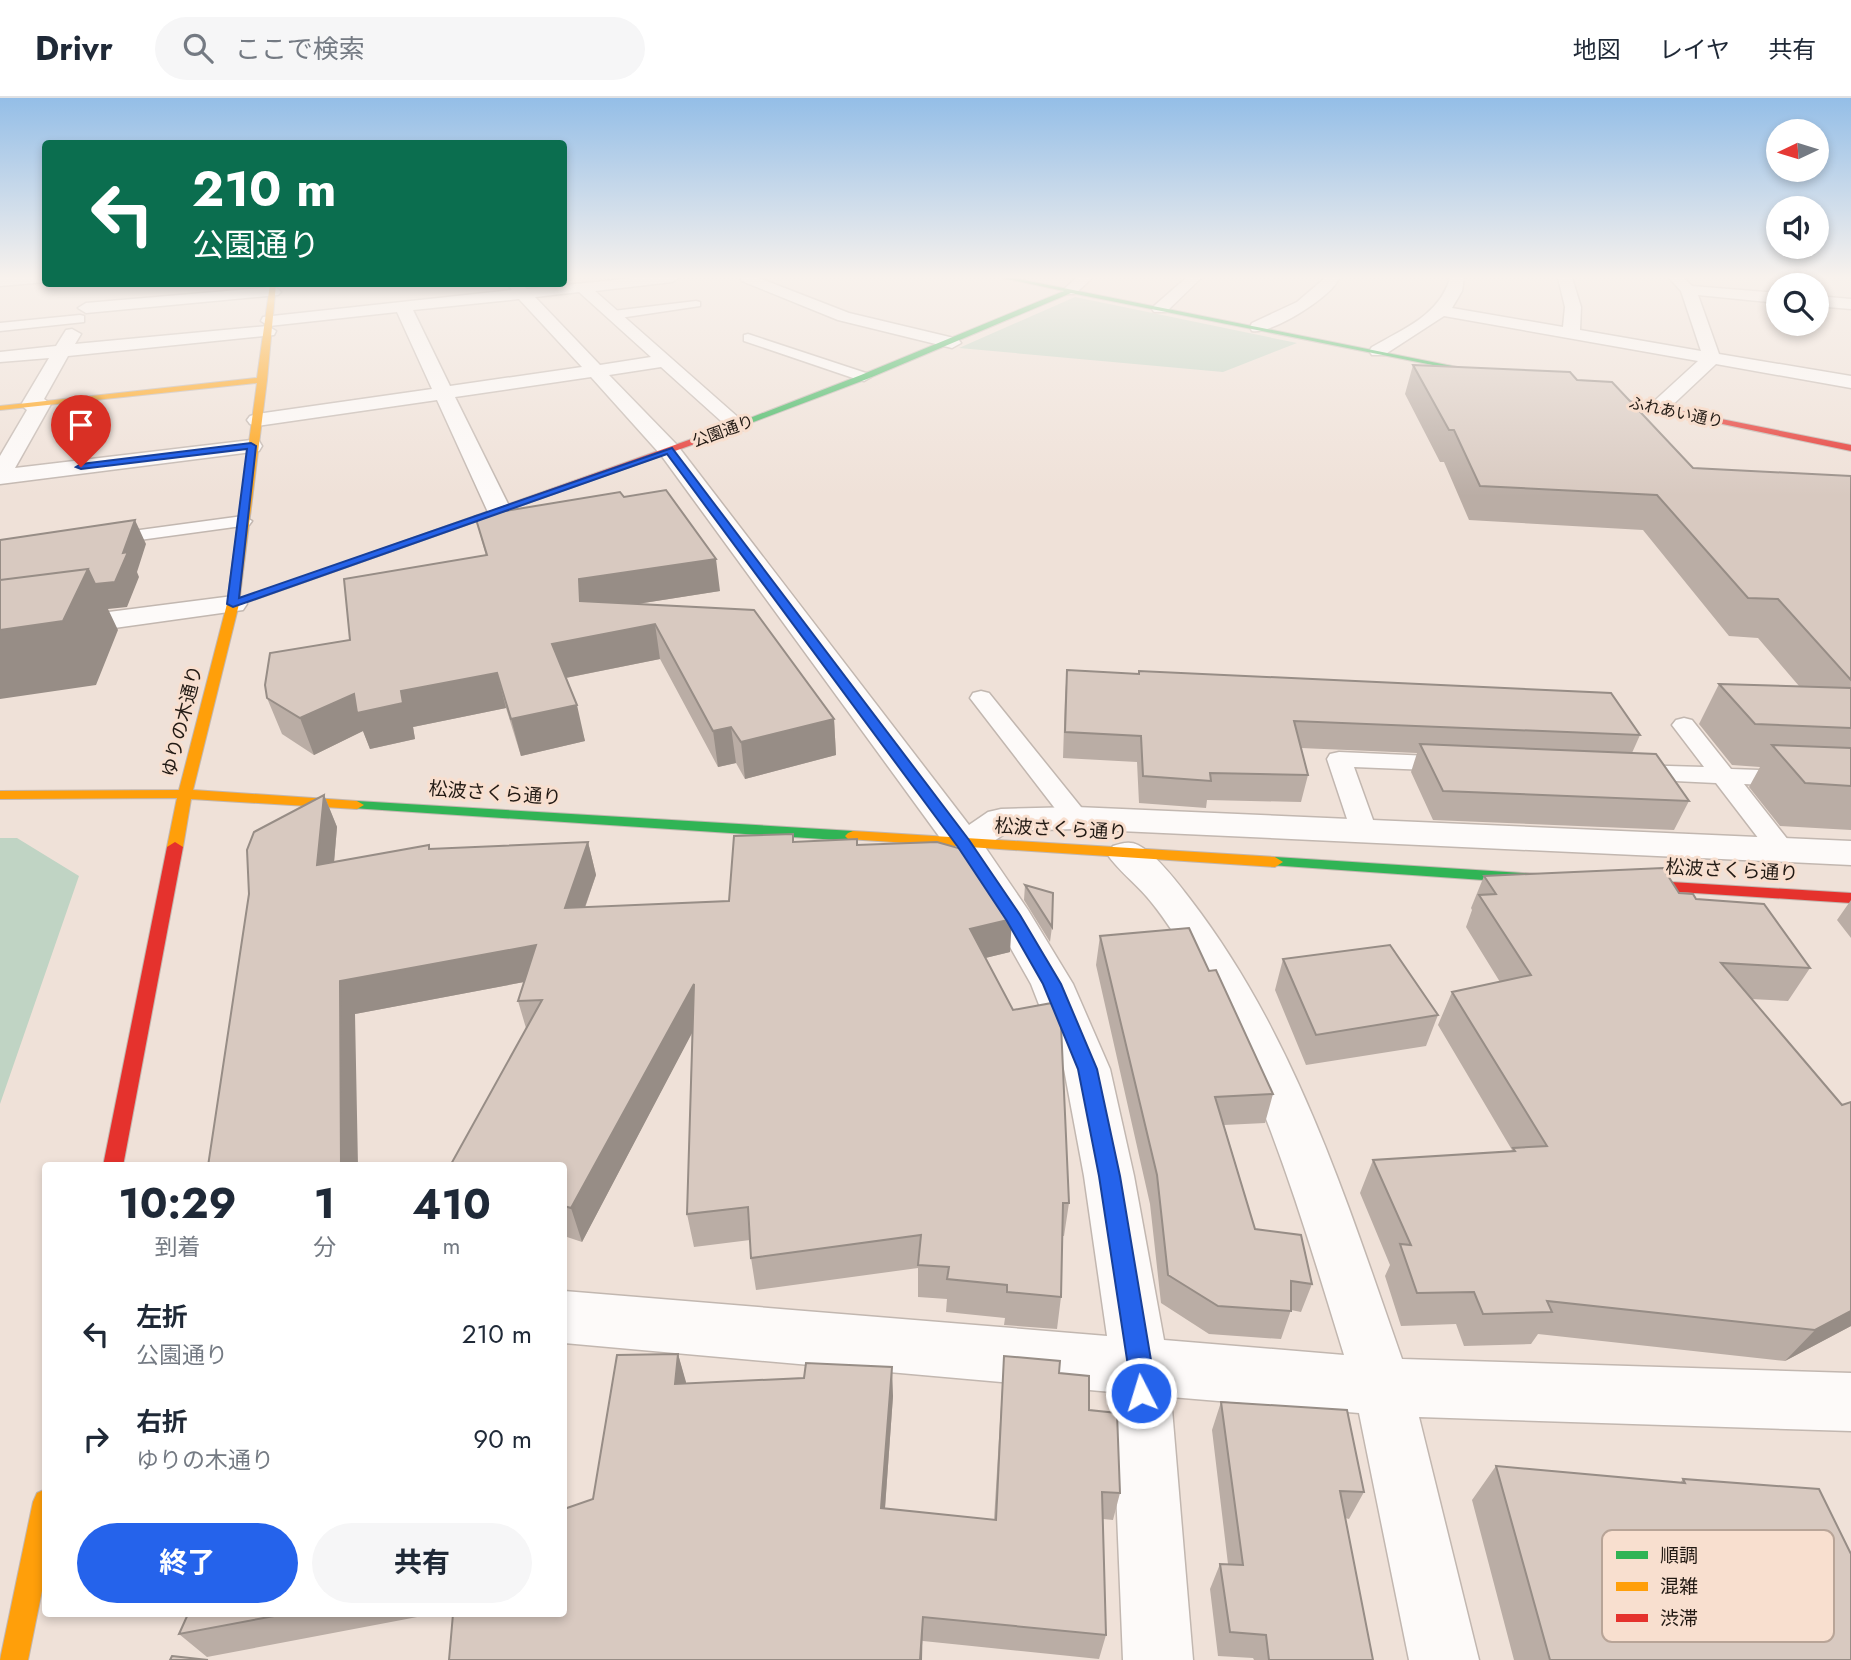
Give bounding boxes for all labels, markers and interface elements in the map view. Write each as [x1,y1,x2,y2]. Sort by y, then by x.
search box [155,17,645,80]
text: Drivr [35,25,113,72]
icon: search [179,29,217,67]
text: ここで検索 [235,30,365,68]
text: 地図 [1573,32,1621,67]
text: レイヤ [1659,32,1730,67]
text: 共有 [1768,32,1816,67]
north arrow [1766,119,1829,182]
map controls [1766,119,1829,336]
text: 210 m [192,154,336,224]
icon: left [77,168,168,259]
button: sound [1766,196,1829,259]
text: 公園通り [192,222,320,268]
button: search [1766,273,1829,336]
street label: ふれあい通り [1627,391,1725,433]
pin [51,395,111,467]
icon: arrive [62,406,100,444]
street label: 公園通り [689,409,757,453]
street label: ゆりの木通り [155,662,209,780]
street label: 松波さくら通り [428,775,562,811]
street label: 松波さくら通り [994,812,1128,846]
street label: 松波さくら通り [1665,853,1799,887]
text: 10:29 [118,1173,237,1234]
text: 1 [314,1173,335,1234]
text: 410 [412,1174,491,1235]
text: m [442,1229,460,1263]
text: 到着 [154,1230,200,1264]
text: 分 [313,1230,336,1264]
text: 左折 [136,1298,188,1336]
icon: left [77,1315,115,1353]
text: 210 m [462,1315,532,1353]
text: 公園通り [136,1338,228,1372]
position arrow [1104,1356,1178,1430]
text: 右折 [136,1403,188,1441]
icon: right [77,1420,115,1458]
text: 90 m [473,1420,532,1458]
text: ゆりの木通り [136,1443,274,1477]
button: 終了 [77,1523,298,1603]
button: 共有 [312,1523,532,1603]
legend [1602,1530,1834,1642]
text: 順調 [1660,1542,1698,1569]
text: 混雑 [1660,1573,1698,1600]
text: 渋滞 [1660,1605,1698,1632]

